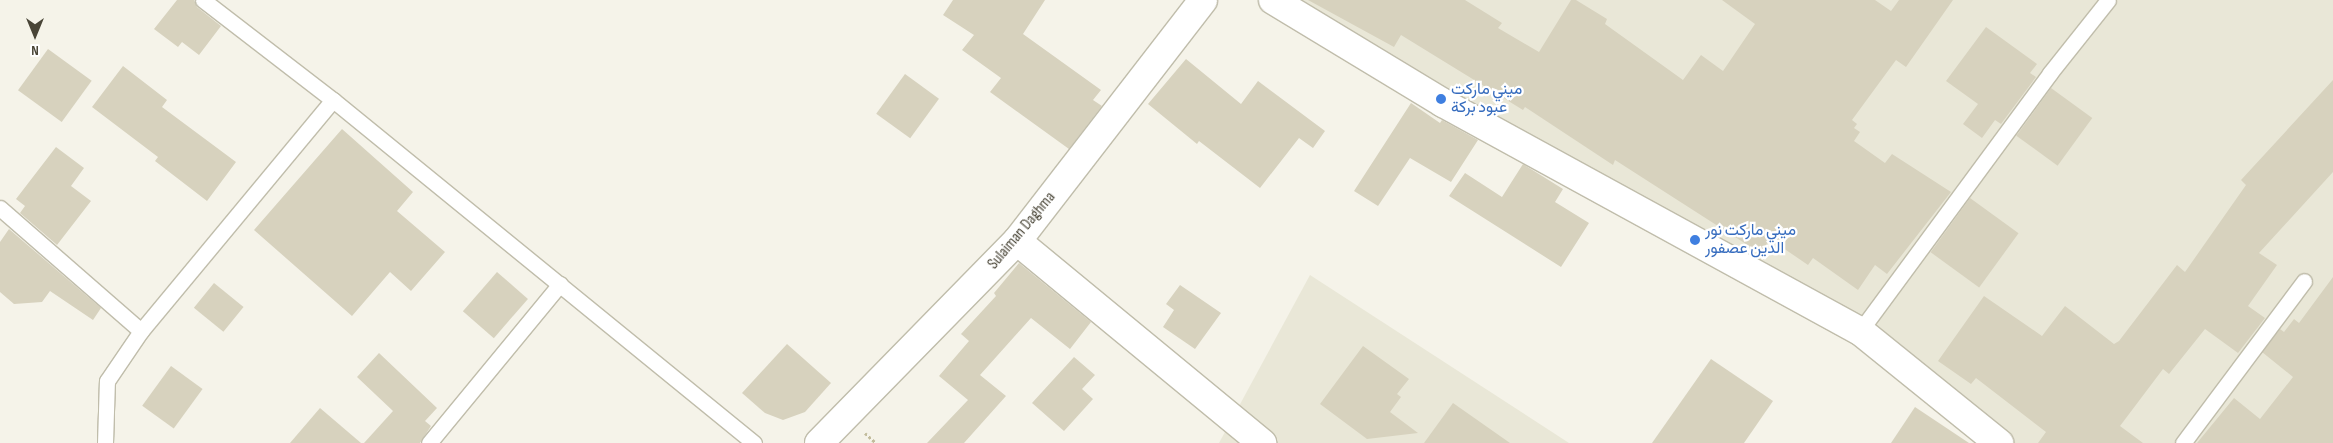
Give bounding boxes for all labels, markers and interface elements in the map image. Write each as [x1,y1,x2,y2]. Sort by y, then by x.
north arrow [10,10,60,60]
text: N [31,42,39,59]
place label: ميني ماركت عبود بركة [1451,80,1522,118]
marker: ميني ماركت عبود بركة [1435,93,1447,105]
street label: Sulaiman Daghma [984,188,1060,274]
place label: ميني ماركت نور الدين عصفور [1705,221,1796,259]
marker: ميني ماركت نور الدين عصفور [1689,234,1701,246]

